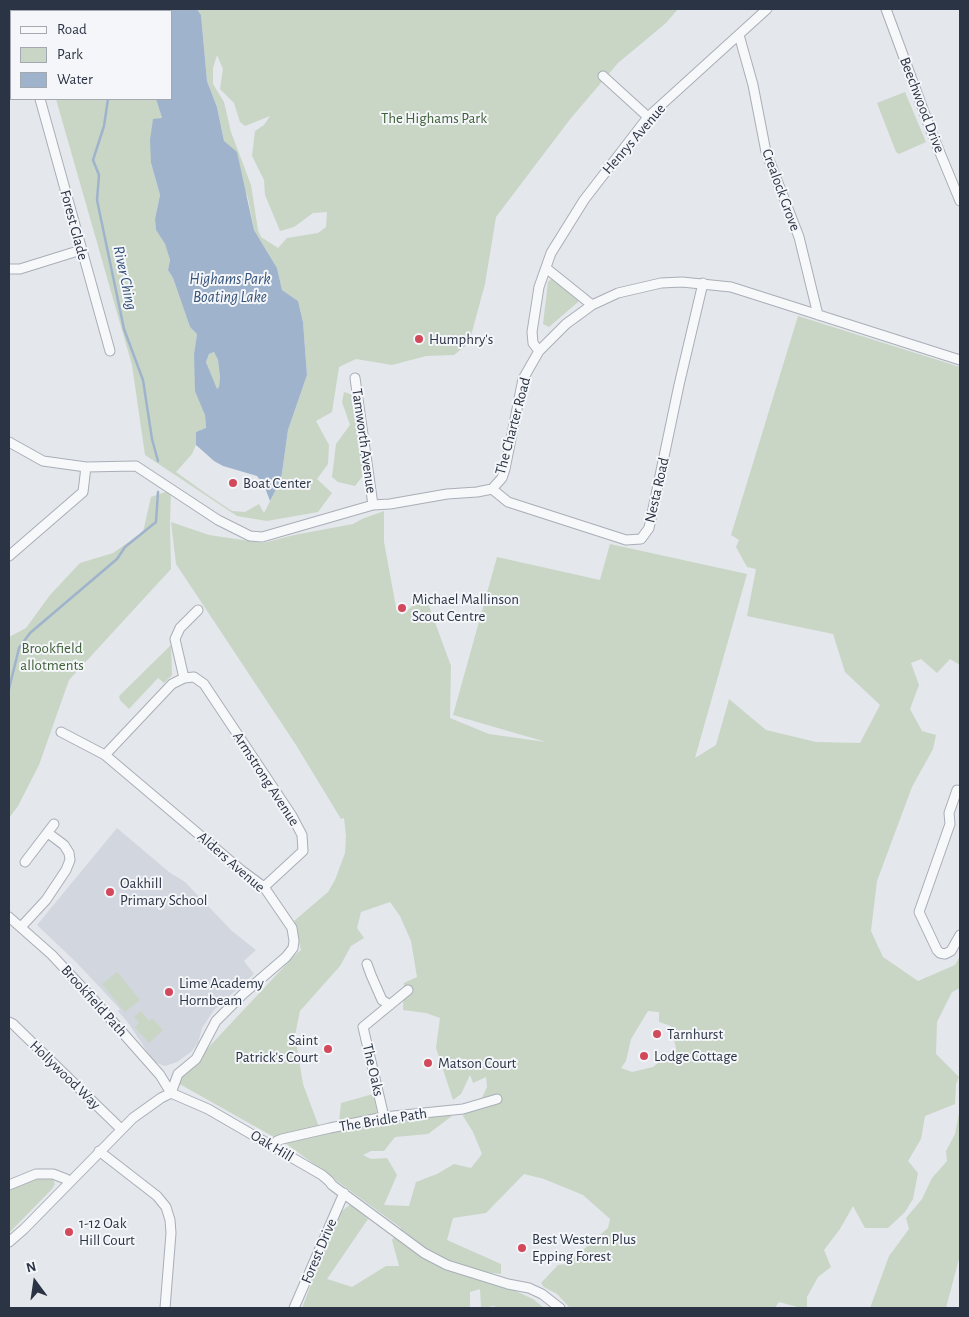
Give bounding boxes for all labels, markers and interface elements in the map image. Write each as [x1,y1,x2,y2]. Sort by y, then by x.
legend [10,10,172,100]
text: Road [57,22,87,37]
text: Park [57,47,83,62]
street label: Beechwood Drive [895,55,949,155]
text: Water [57,72,93,87]
street label: Henrys Avenue [598,100,670,178]
park label: The Highams Park [381,109,487,127]
street label: Crealock Grove [758,146,804,234]
street label: Forest Glade [56,188,92,262]
water label: River Ching [109,244,141,312]
water label: Highams Park Boating Lake [189,269,271,307]
place label: Humphry's [429,330,493,348]
marker: Humphry's [413,333,425,345]
street label: The Charter Road [491,375,535,477]
street label: Tamworth Avenue [348,387,380,495]
street label: Nesta Road [641,456,673,524]
place label: Boat Center [243,474,311,492]
marker: Boat Center [227,477,239,489]
place label: Michael Mallinson Scout Centre [412,590,519,625]
marker: Michael Mallinson Scout Centre [396,602,408,614]
park label: Brookfield allotments [20,639,84,674]
street label: Armstrong Avenue [229,728,303,830]
street label: Alders Avenue [194,828,268,896]
place label: Oakhill Primary School [120,874,208,909]
marker: Oakhill Primary School [104,886,116,898]
street label: Brookfield Path [57,961,131,1041]
place label: Lime Academy Hornbeam [179,974,264,1009]
marker: Lime Academy Hornbeam [163,986,175,998]
place label: Tarnhurst [667,1025,723,1043]
marker: Tarnhurst [651,1028,663,1040]
place label: Saint Patrick's Court [235,1031,318,1066]
street label: Hollywood Way [26,1037,104,1113]
street label: The Oaks [358,1042,388,1098]
marker: Saint Patrick's Court [322,1043,334,1055]
place label: Lodge Cottage [654,1047,737,1065]
marker: Lodge Cottage [638,1050,650,1062]
place label: Matson Court [438,1054,516,1072]
marker: Matson Court [422,1057,434,1069]
street label: The Bridle Path [338,1104,428,1136]
street label: Oak Hill [247,1126,297,1166]
place label: 1-12 Oak Hill Court [79,1214,135,1249]
street label: Forest Drive [297,1216,341,1286]
marker: 1-12 Oak Hill Court [63,1226,75,1238]
place label: Best Western Plus Epping Forest [532,1230,636,1265]
marker: Best Western Plus Epping Forest [516,1242,528,1254]
north arrow [10,1257,60,1307]
text: N [25,1259,38,1275]

